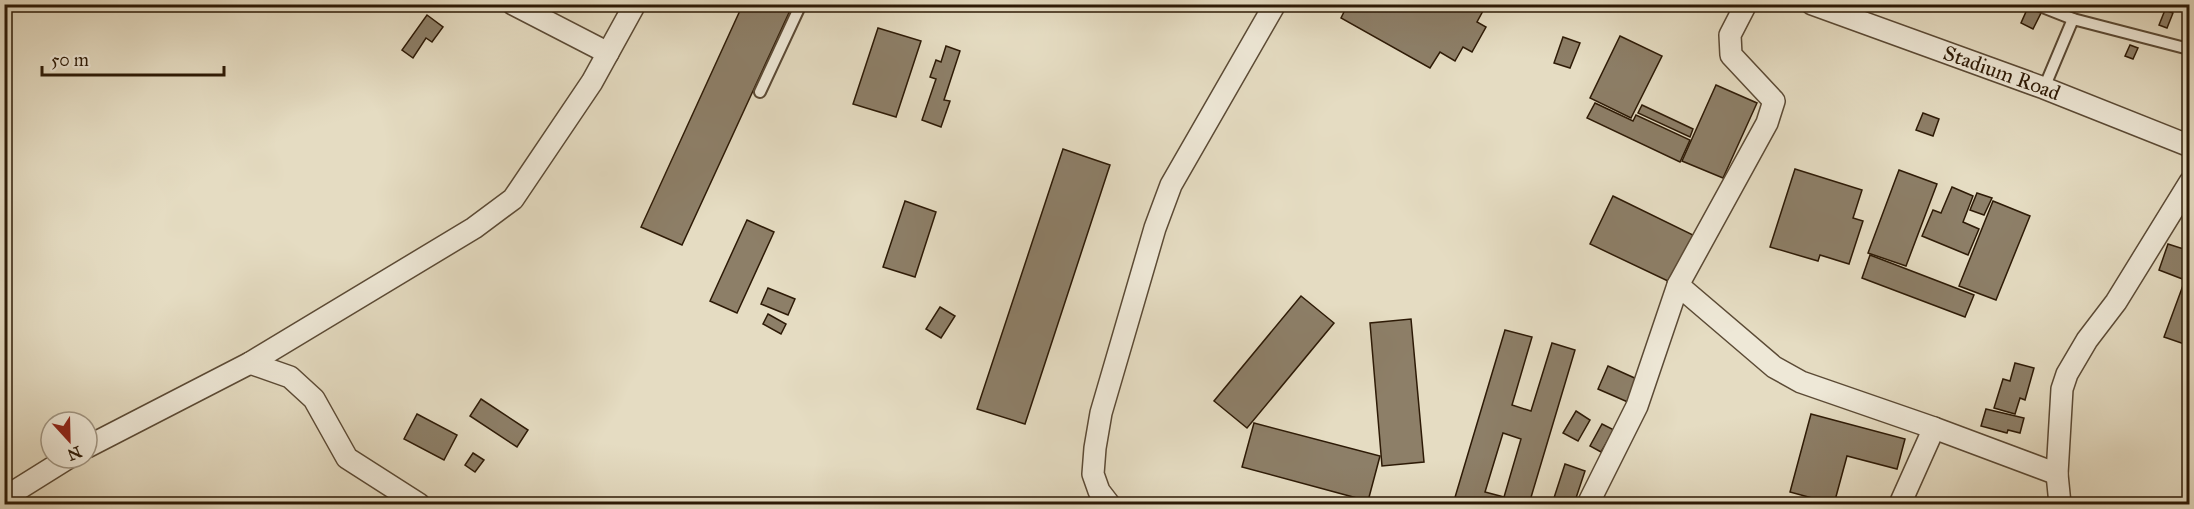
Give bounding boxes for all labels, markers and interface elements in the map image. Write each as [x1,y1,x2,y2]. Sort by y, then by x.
scale bar [42,39,224,77]
street label: Stadium Road [1940,40,2065,106]
text: 50 m [51,49,89,71]
north arrow [39,410,99,470]
text: N [64,442,84,465]

